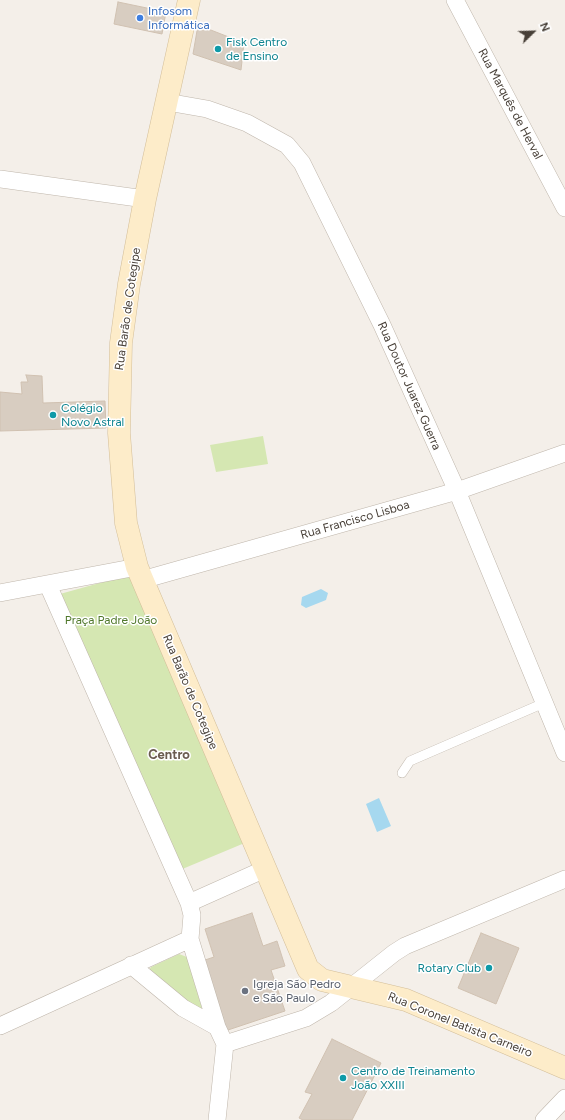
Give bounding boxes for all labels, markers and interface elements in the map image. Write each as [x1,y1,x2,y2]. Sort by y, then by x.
place label: Infosom Informática [148,4,210,32]
north arrow [513,12,553,52]
marker: Infosom Informática [135,13,145,23]
text: N [537,21,552,34]
place label: Fisk Centro de Ensino [226,35,287,63]
marker: Fisk Centro de Ensino [213,44,223,54]
street label: Rua Marquês de Herval [475,46,545,162]
street label: Rua Barão de Cotegipe [112,247,144,371]
street label: Rua Doutor Juarez Guerra [374,320,444,452]
place label: Colégio Novo Astral [61,401,124,429]
marker: Colégio Novo Astral [48,410,58,420]
street label: Rua Francisco Lisboa [299,498,411,542]
park label: Praça Padre João [65,613,157,627]
street label: Rua Barão de Cotegipe [159,632,221,752]
district label: Centro [148,747,190,763]
place label: Rotary Club [418,961,481,975]
marker: Rotary Club [484,963,494,973]
place label: Igreja São Pedro e São Paulo [253,977,341,1005]
marker: Igreja São Pedro e São Paulo [240,986,250,996]
street label: Rua Coronel Batista Carneiro [386,989,534,1061]
place label: Centro de Treinamento João XXIII [351,1064,475,1092]
marker: Centro de Treinamento João XXIII [338,1073,348,1083]

